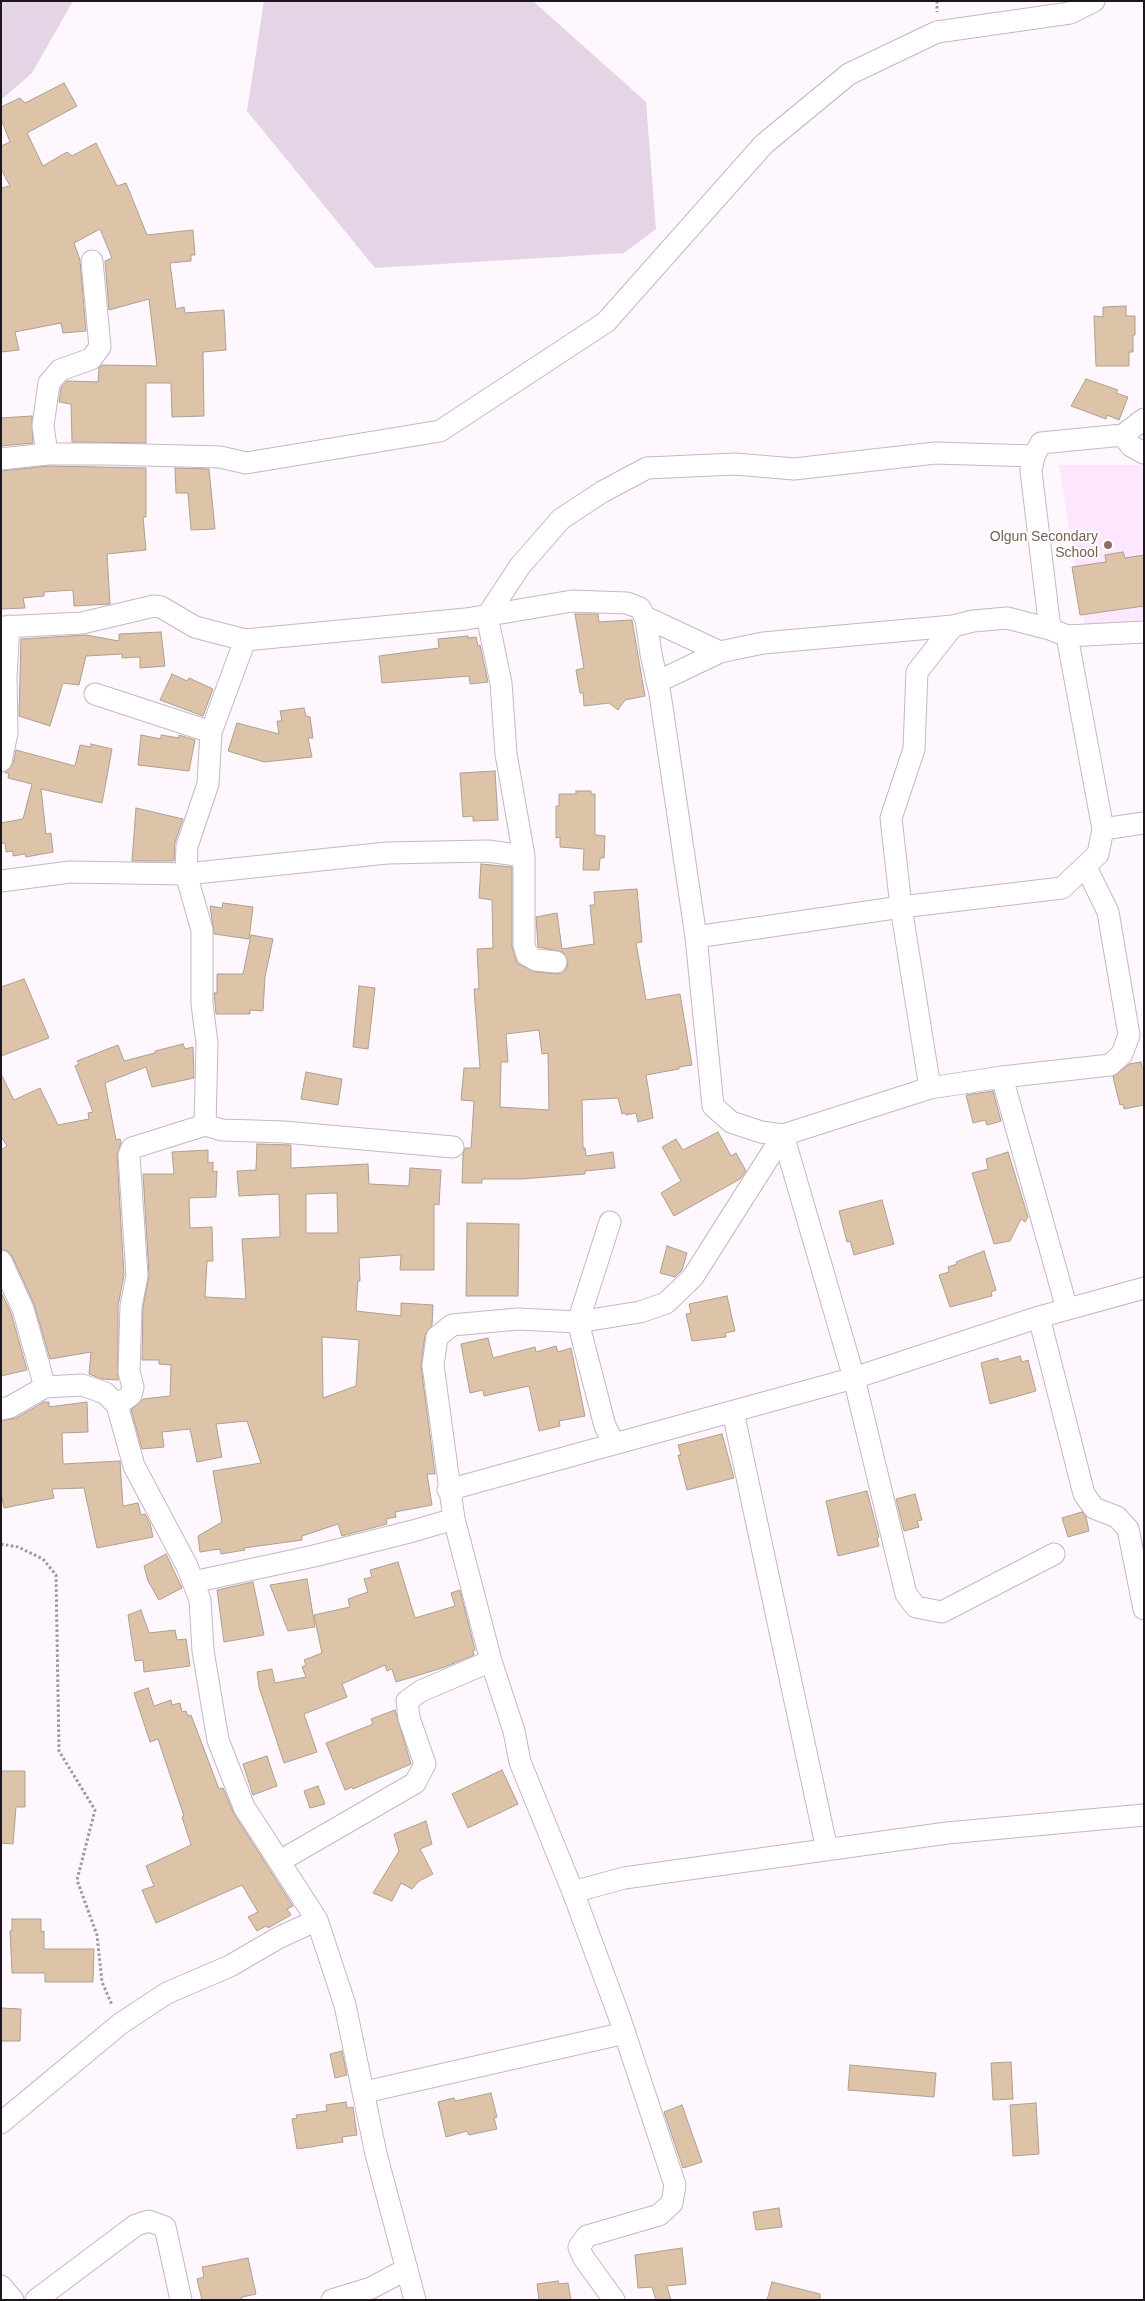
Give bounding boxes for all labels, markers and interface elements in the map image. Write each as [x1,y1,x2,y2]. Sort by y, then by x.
place label: Olgun Secondary School [990,529,1098,562]
marker: Olgun Secondary School [1102,539,1114,551]

